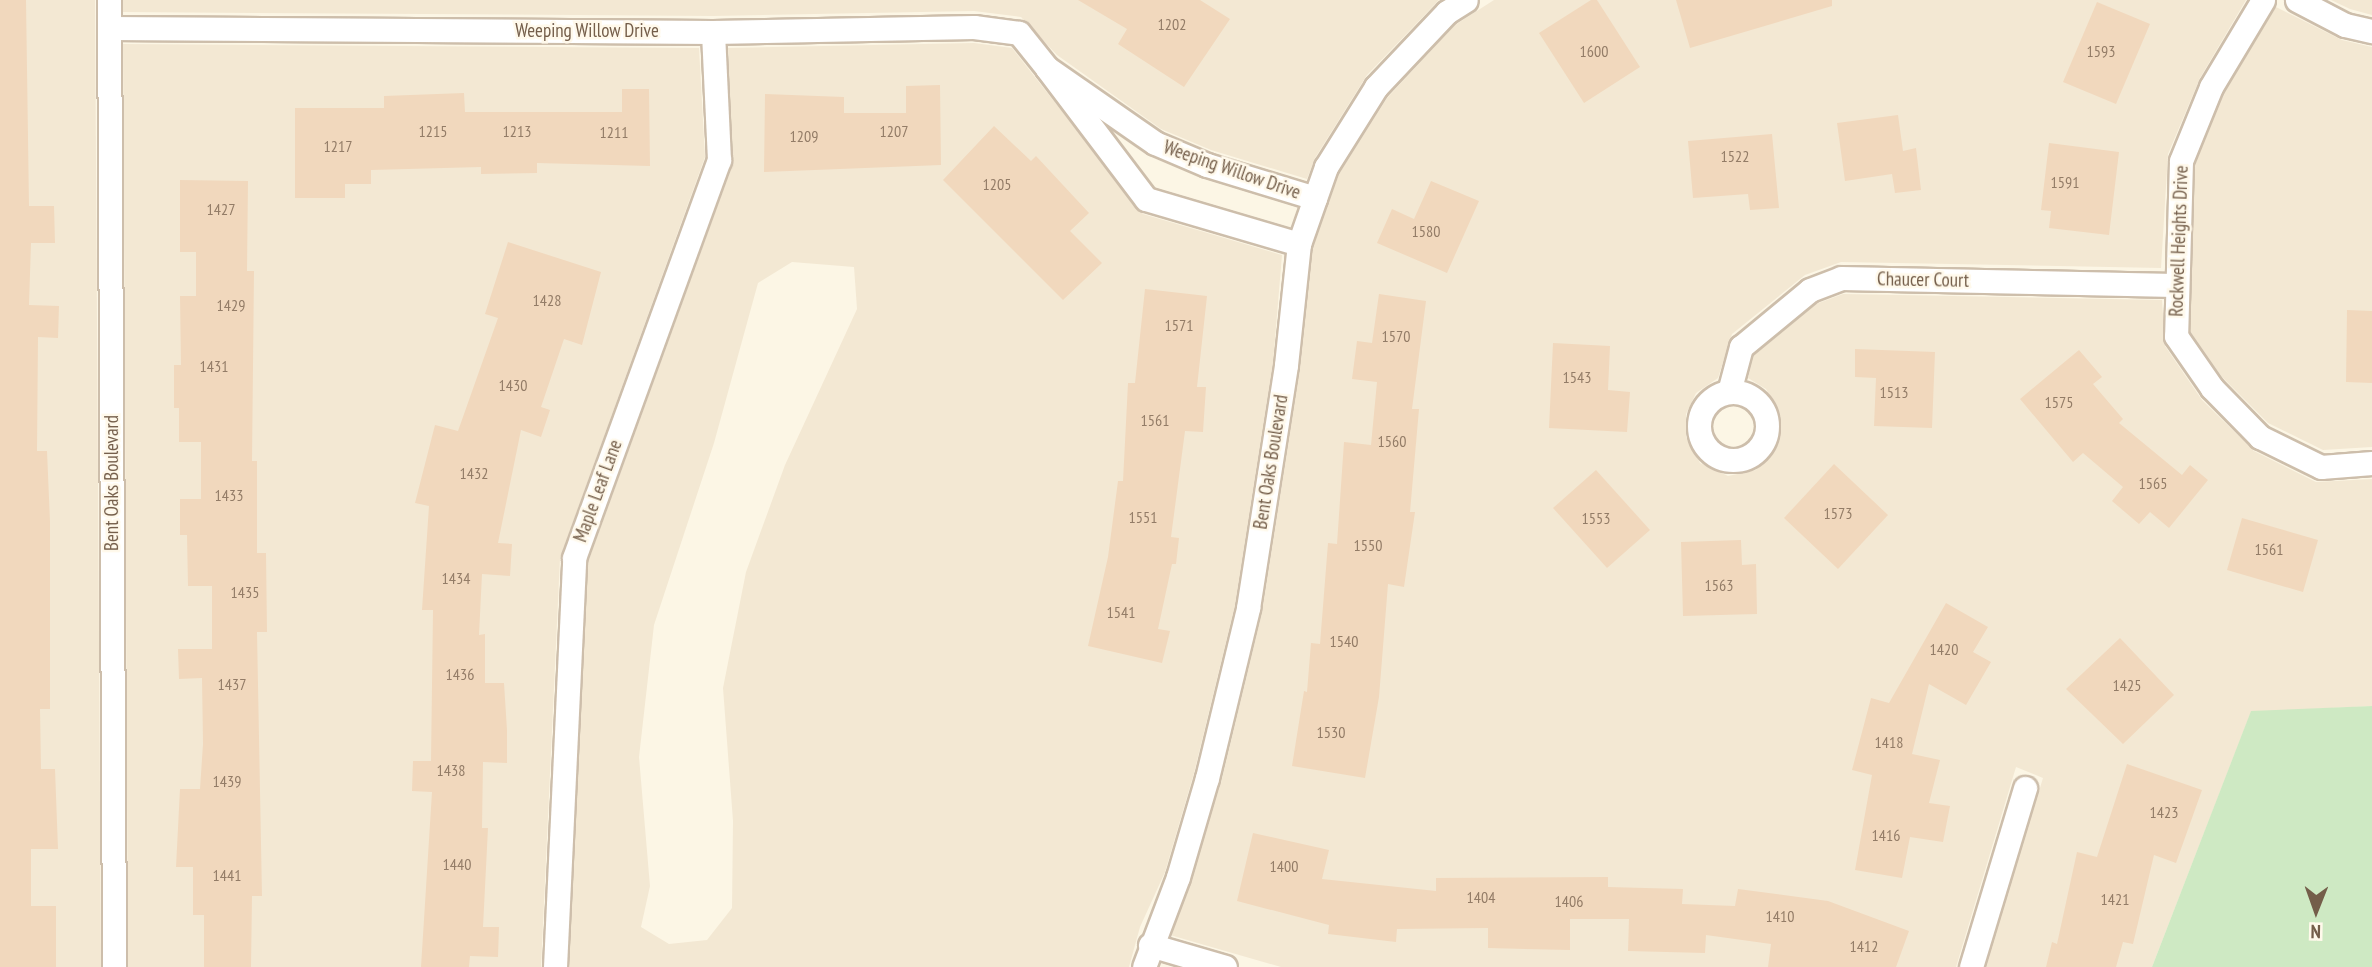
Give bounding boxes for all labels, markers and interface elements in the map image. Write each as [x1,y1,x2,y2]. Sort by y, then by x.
house number: 1202 [1158,14,1186,34]
street label: Weeping Willow Drive [515,20,659,42]
house number: 1600 [1580,41,1608,61]
house number: 1593 [2087,41,2115,61]
house number: 1215 [419,121,447,141]
house number: 1213 [503,121,531,141]
house number: 1207 [880,121,908,141]
house number: 1211 [600,122,628,142]
house number: 1209 [790,126,818,146]
house number: 1217 [324,136,352,156]
street label: Weeping Willow Drive [1160,136,1304,204]
house number: 1522 [1721,146,1749,166]
street label: Rockwell Heights Drive [2165,165,2193,317]
house number: 1591 [2051,172,2079,192]
house number: 1205 [983,174,1011,194]
house number: 1427 [207,199,235,219]
house number: 1580 [1412,221,1440,241]
street label: Chaucer Court [1877,268,1969,292]
house number: 1428 [533,290,561,310]
house number: 1429 [217,295,245,315]
house number: 1571 [1165,315,1193,335]
house number: 1570 [1382,326,1410,346]
house number: 1431 [200,356,228,376]
house number: 1543 [1563,367,1591,387]
house number: 1430 [499,375,527,395]
house number: 1513 [1880,382,1908,402]
house number: 1575 [2045,392,2073,412]
street label: Bent Oaks Boulevard [1249,393,1293,531]
house number: 1561 [1141,410,1169,430]
street label: Bent Oaks Boulevard [101,415,123,551]
house number: 1560 [1378,431,1406,451]
street label: Maple Leaf Lane [569,437,627,545]
house number: 1432 [460,463,488,483]
house number: 1565 [2139,473,2167,493]
house number: 1433 [215,485,243,505]
house number: 1573 [1824,503,1852,523]
house number: 1551 [1129,507,1157,527]
house number: 1553 [1582,508,1610,528]
house number: 1550 [1354,535,1382,555]
house number: 1561 [2255,539,2283,559]
house number: 1434 [442,568,470,588]
house number: 1563 [1705,575,1733,595]
house number: 1435 [231,582,259,602]
house number: 1541 [1107,602,1135,622]
house number: 1540 [1330,631,1358,651]
house number: 1420 [1930,639,1958,659]
house number: 1436 [446,664,474,684]
house number: 1437 [218,674,246,694]
house number: 1425 [2113,675,2141,695]
house number: 1530 [1317,722,1345,742]
house number: 1418 [1875,732,1903,752]
house number: 1438 [437,760,465,780]
house number: 1439 [213,771,241,791]
house number: 1423 [2150,802,2178,822]
house number: 1416 [1872,825,1900,845]
house number: 1440 [443,854,471,874]
house number: 1400 [1270,856,1298,876]
house number: 1441 [213,865,241,885]
north arrow [2281,876,2351,946]
house number: 1404 [1467,887,1495,907]
house number: 1421 [2101,889,2129,909]
house number: 1406 [1555,891,1583,911]
house number: 1410 [1766,906,1794,926]
text: N [2310,920,2321,944]
house number: 1412 [1850,936,1878,956]

